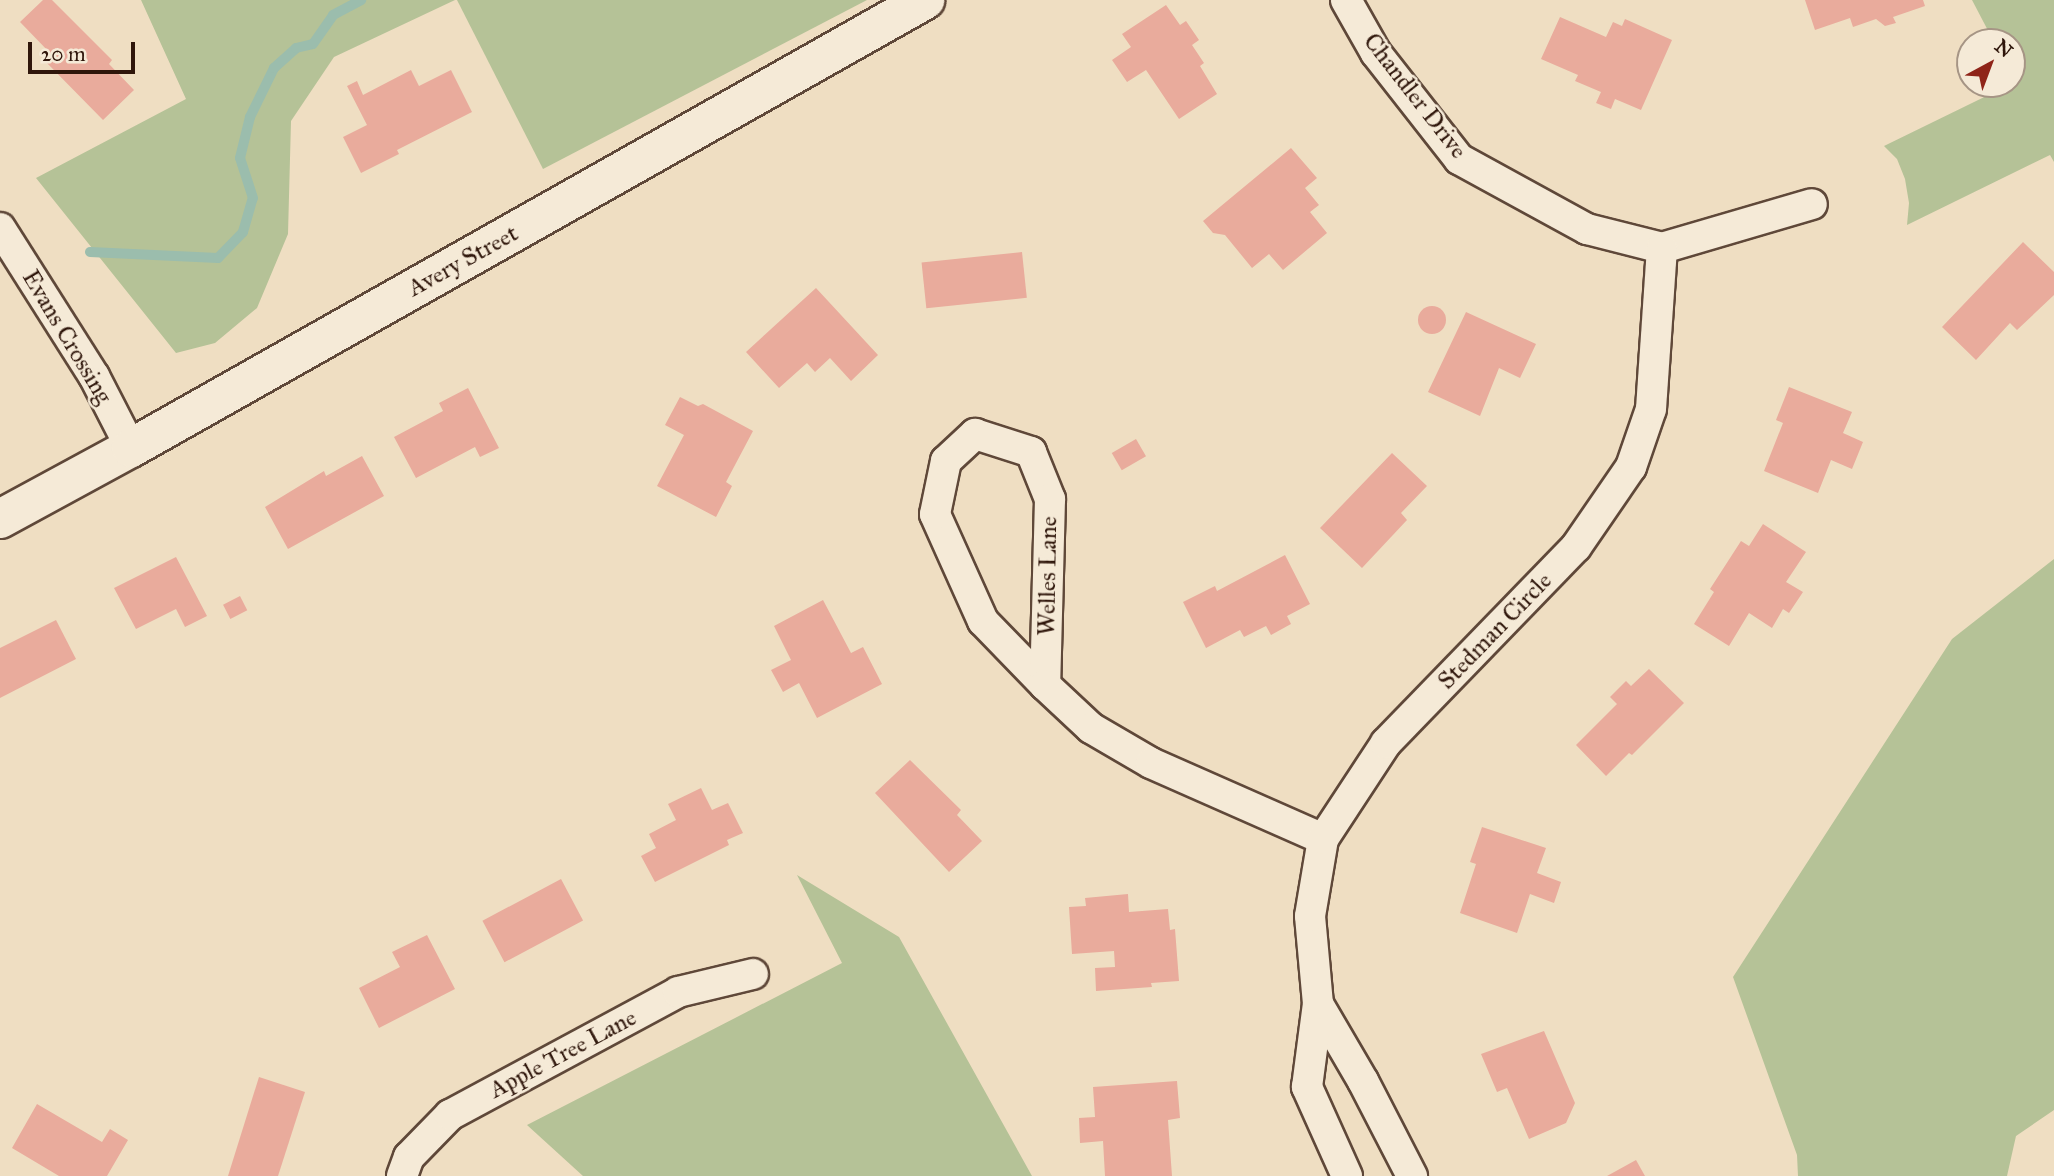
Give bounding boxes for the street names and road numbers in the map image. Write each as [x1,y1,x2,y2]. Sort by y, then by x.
street label: Chandler Drive [1357,28,1473,164]
street label: Avery Street [403,219,523,303]
street label: Evans Crossing [16,265,118,409]
street label: Welles Lane [1033,516,1063,636]
street label: Stedman Circle [1432,567,1558,695]
street label: Apple Tree Lane [485,1003,641,1105]

